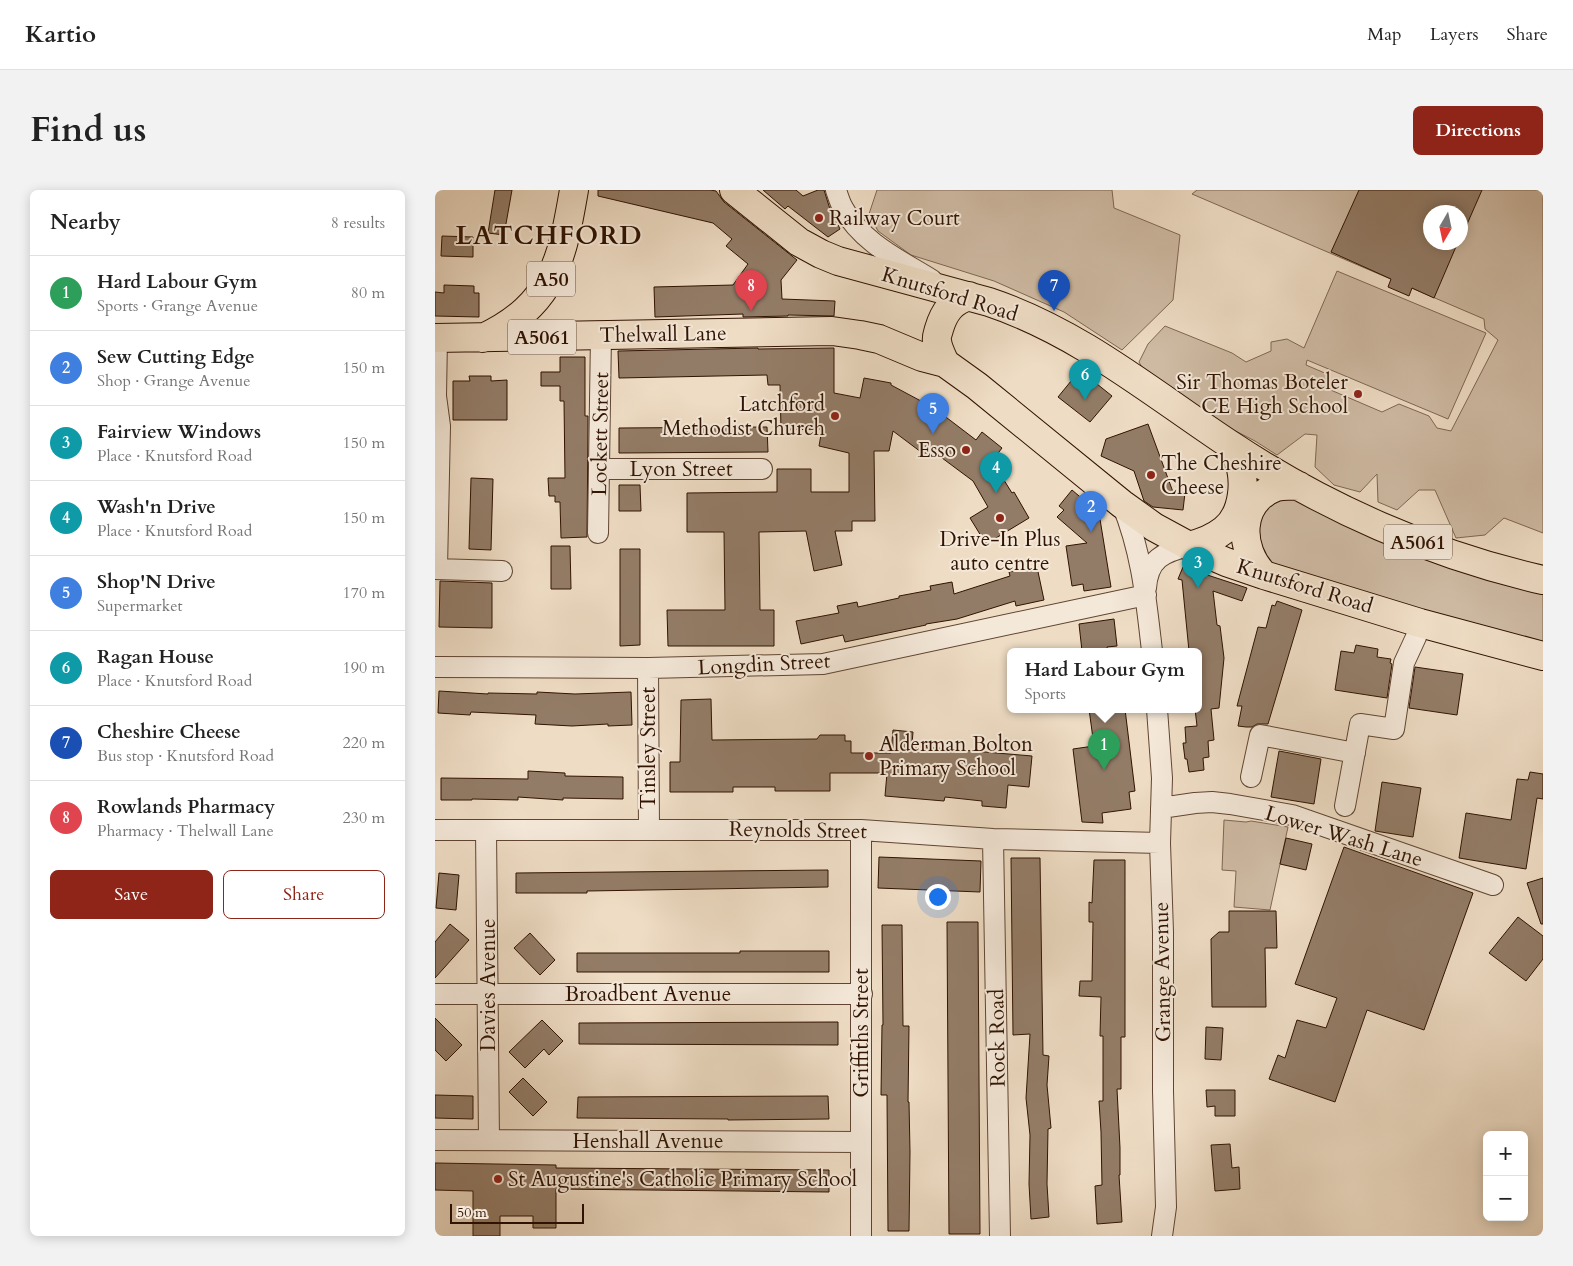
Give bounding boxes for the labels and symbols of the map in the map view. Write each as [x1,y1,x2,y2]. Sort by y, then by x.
place label: Railway Court [829,204,960,233]
north arrow [1423,205,1468,250]
marker: Railway Court [813,212,825,224]
district label: LATCHFORD [455,218,643,253]
street label: Knutsford Road [878,260,1022,329]
road number: A50 [527,262,575,296]
pin: 8 [735,270,767,311]
pin: 7 [1038,270,1070,311]
street label: Thelwall Lane [599,319,727,350]
road number: A5061 [508,320,576,354]
pin: 6 [1069,359,1101,400]
place label: Sir Thomas Boteler CE High School [1176,368,1348,421]
street label: Lockett Street [585,371,616,496]
marker: Sir Thomas Boteler CE High School [1352,388,1364,400]
place label: Latchford Methodist Church [662,390,825,443]
pin: 5 [917,393,949,434]
marker: Latchford Methodist Church [829,410,841,422]
place label: Esso [918,436,956,465]
marker: Esso [960,444,972,456]
place label: The Cheshire Cheese [1161,449,1282,502]
pin: 4 [980,452,1012,493]
street label: Lyon Street [629,455,733,484]
marker: The Cheshire Cheese [1145,469,1157,481]
pin: 2 [1075,491,1107,532]
marker: Drive-In Plus auto centre [994,512,1006,524]
road number: A5061 [1384,524,1452,560]
place label: Drive-In Plus auto centre [939,525,1061,578]
pin: 3 [1182,547,1214,588]
street label: Knutsford Road [1233,552,1377,621]
street label: Longdin Street [697,647,832,682]
street label: Tinsley Street [634,686,663,809]
pin: 1 [1088,729,1120,770]
place label: Alderman Bolton Primary School [879,730,1033,783]
marker: Alderman Bolton Primary School [863,750,875,762]
street label: Lower Wash Lane [1261,799,1426,874]
street label: Reynolds Street [729,815,868,846]
your location [925,884,951,910]
street label: Grange Avenue [1147,902,1178,1042]
street label: Davies Avenue [474,919,503,1051]
street label: Griffiths Street [847,968,876,1098]
street label: Broadbent Avenue [565,980,731,1009]
street label: Rock Road [982,988,1013,1087]
street label: Henshall Avenue [572,1127,724,1156]
place label: St Augustine's Catholic Primary School [508,1165,857,1194]
marker: St Augustine's Catholic Primary School [492,1173,504,1185]
scale bar [450,1201,584,1224]

